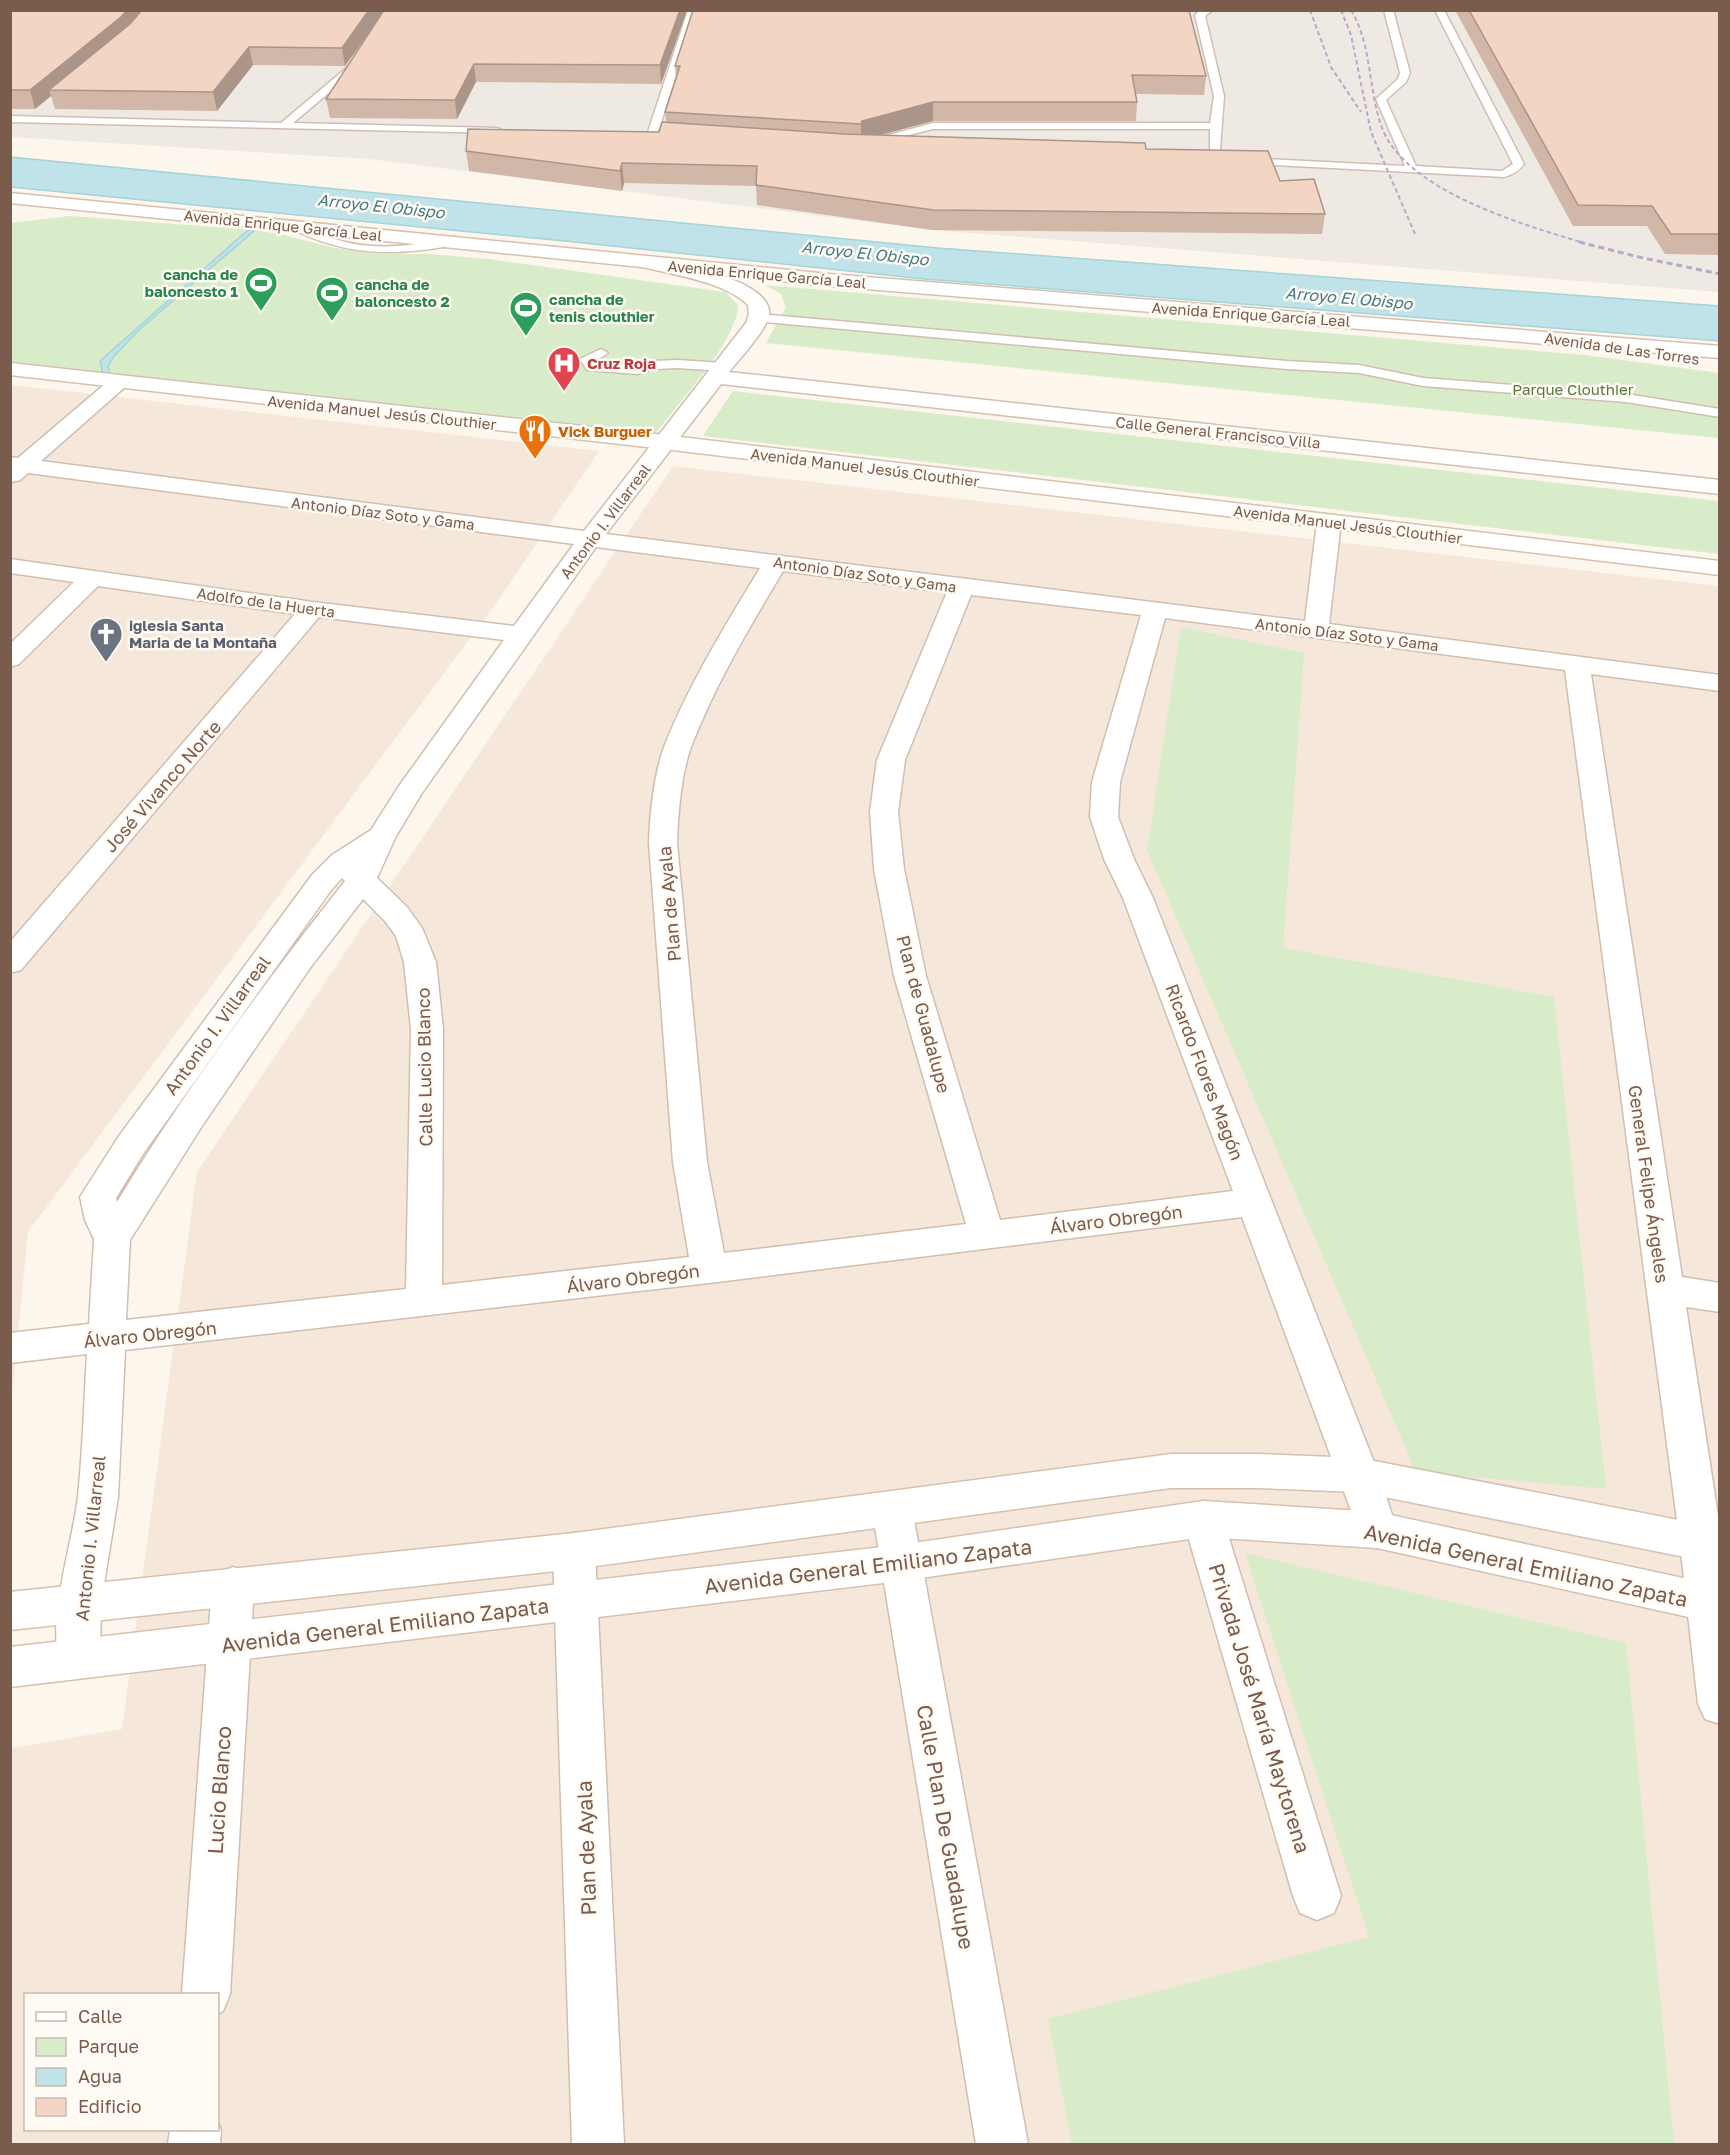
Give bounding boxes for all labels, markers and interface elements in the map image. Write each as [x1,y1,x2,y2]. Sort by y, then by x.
water label: Arroyo El Obispo [317,189,447,223]
street label: Avenida Enrique García Leal [183,206,383,244]
water label: Arroyo El Obispo [801,236,931,270]
street label: Avenida Enrique García Leal [667,256,867,292]
place label: cancha de baloncesto 1 [145,265,238,300]
sports icon: cancha de baloncesto 1 [243,265,279,312]
sports icon: cancha de baloncesto 2 [314,275,350,322]
place label: cancha de baloncesto 2 [355,275,450,310]
water label: Arroyo El Obispo [1285,282,1415,314]
sports icon: cancha de tenis clouthier [508,290,544,337]
place label: cancha de tenis clouthier [549,290,655,325]
street label: Avenida Enrique García Leal [1151,298,1351,330]
street label: Avenida de Las Torres [1543,328,1701,368]
hospital icon: Cruz Roja [546,345,582,392]
place label: Cruz Roja [587,354,656,372]
park label: Parque Clouthier [1512,380,1634,398]
street label: Avenida Manuel Jesús Clouthier [267,391,497,433]
street label: Calle General Francisco Villa [1115,412,1321,452]
restaurant icon: Vick Burguer [517,413,553,460]
place label: Vick Burguer [558,422,652,440]
street label: Avenida Manuel Jesús Clouthier [750,444,980,490]
street label: Antonio I. Villarreal [556,460,654,582]
street label: Antonio Díaz Soto y Gama [290,493,476,533]
street label: Avenida Manuel Jesús Clouthier [1233,501,1463,547]
street label: Antonio Díaz Soto y Gama [772,552,958,596]
street label: Adolfo de la Huerta [196,583,336,621]
street label: Antonio Díaz Soto y Gama [1254,614,1440,654]
church icon: iglesia Santa Maria de la Montaña [88,616,124,663]
place label: iglesia Santa Maria de la Montaña [129,616,277,651]
street label: José Vivanco Norte [99,716,225,856]
street label: Plan de Ayala [653,845,685,963]
street label: Plan de Guadalupe [892,933,956,1095]
street label: Antonio I. Villarreal [159,951,275,1099]
street label: Ricardo Flores Magón [1161,981,1249,1163]
street label: Calle Lucio Blanco [412,987,436,1147]
street label: General Felipe Ángeles [1624,1084,1674,1284]
street label: Álvaro Obregón [1048,1200,1184,1238]
street label: Álvaro Obregón [565,1259,701,1297]
street label: Álvaro Obregón [82,1316,218,1352]
street label: Antonio I. Villarreal [70,1454,110,1622]
street label: Avenida General Emiliano Zapata [1362,1518,1690,1612]
street label: Avenida General Emiliano Zapata [703,1533,1033,1599]
street label: Privada José María Maytorena [1203,1560,1317,1856]
street label: Avenida General Emiliano Zapata [220,1592,550,1658]
street label: Calle Plan De Guadalupe [912,1703,980,1951]
street label: Lucio Blanco [202,1725,236,1855]
street label: Plan de Ayala [571,1780,601,1916]
legend [24,1993,219,2131]
text: Calle [78,2005,122,2027]
text: Parque [78,2035,139,2057]
text: Agua [78,2065,122,2087]
text: Edificio [78,2095,142,2117]

